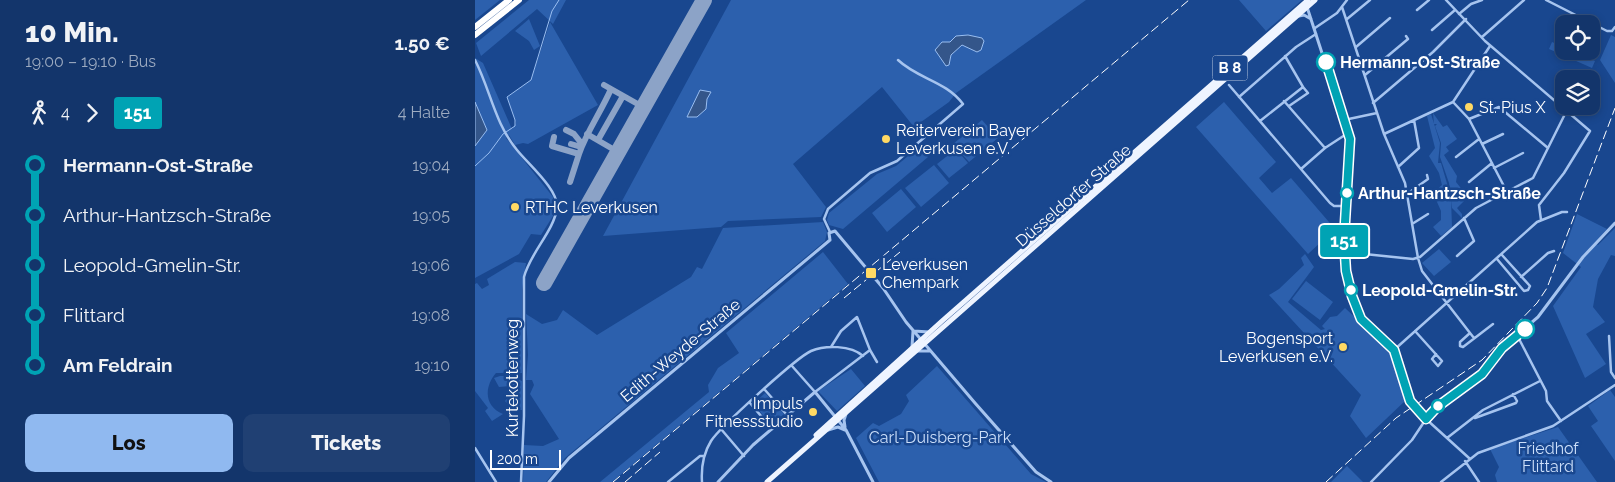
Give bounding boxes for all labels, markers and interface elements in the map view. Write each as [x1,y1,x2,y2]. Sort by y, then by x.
map controls [1555,15,1600,115]
button: locate [1555,15,1600,60]
text: 10 Min. [25,16,119,49]
text: 1.50 € [394,32,450,54]
text: 19:00 – 19:10 · Bus [25,52,156,71]
marker: Hermann-Ost-Straße [1316,52,1336,72]
place label: Hermann-Ost-Straße [1340,53,1500,72]
road number: B 8 [1213,56,1247,80]
button: layers [1555,70,1600,115]
place label: St. Pius X [1479,98,1547,117]
icon: walk [25,99,53,127]
icon: forward [78,99,106,127]
marker: St. Pius X [1463,101,1475,113]
text: 151 [124,102,152,123]
text: 4 [61,103,70,122]
text: 4 Halte [398,103,450,122]
place label: Reiterverein Bayer Leverkusen e.V. [896,121,1031,158]
marker: Reiterverein Bayer Leverkusen e.V. [880,133,892,145]
street label: Düsseldorfer Straße [1012,140,1135,251]
text: Hermann-Ost-Straße [63,154,253,176]
text: 19:04 [412,156,450,175]
place label: Arthur-Hantzsch-Straße [1358,184,1541,203]
marker: Arthur-Hantzsch-Straße [1340,186,1354,200]
place label: RTHC Leverkusen [525,198,658,217]
marker: RTHC Leverkusen [509,201,521,213]
text: Arthur-Hantzsch-Straße [63,204,271,226]
text: 19:05 [412,206,450,225]
line badge: 151 [1315,225,1373,257]
text: 151 [1330,230,1358,251]
text: Leopold-Gmelin-Str. [63,254,241,276]
place label: Leverkusen Chempark [882,255,968,292]
text: 19:06 [411,256,450,275]
marker: Leverkusen Chempark [864,266,878,280]
place label: Leopold-Gmelin-Str. [1362,281,1518,300]
marker: Leopold-Gmelin-Str. [1344,283,1358,297]
street label: Edith-Weyde-Straße [617,295,744,406]
text: Flittard [63,304,125,326]
text: 19:08 [411,306,450,325]
street label: Kurtekottenweg [503,319,522,437]
unlabelled marker [1515,319,1535,339]
place label: Bogensport Leverkusen e.V. [1219,329,1334,366]
marker: Bogensport Leverkusen e.V. [1337,341,1349,353]
text: Am Feldrain [63,354,173,376]
text: 19:10 [414,356,450,375]
place label: Impuls Fitnessstudio [705,394,803,431]
unlabelled marker [1431,399,1445,413]
marker: Impuls Fitnessstudio [807,406,819,418]
button: Los [25,414,233,472]
button: Tickets [243,414,450,472]
park label: Carl-Duisberg-Park [869,428,1012,447]
park label: Friedhof Flittard [1517,439,1579,476]
scale bar [490,447,561,470]
text: 200 m [497,451,538,467]

